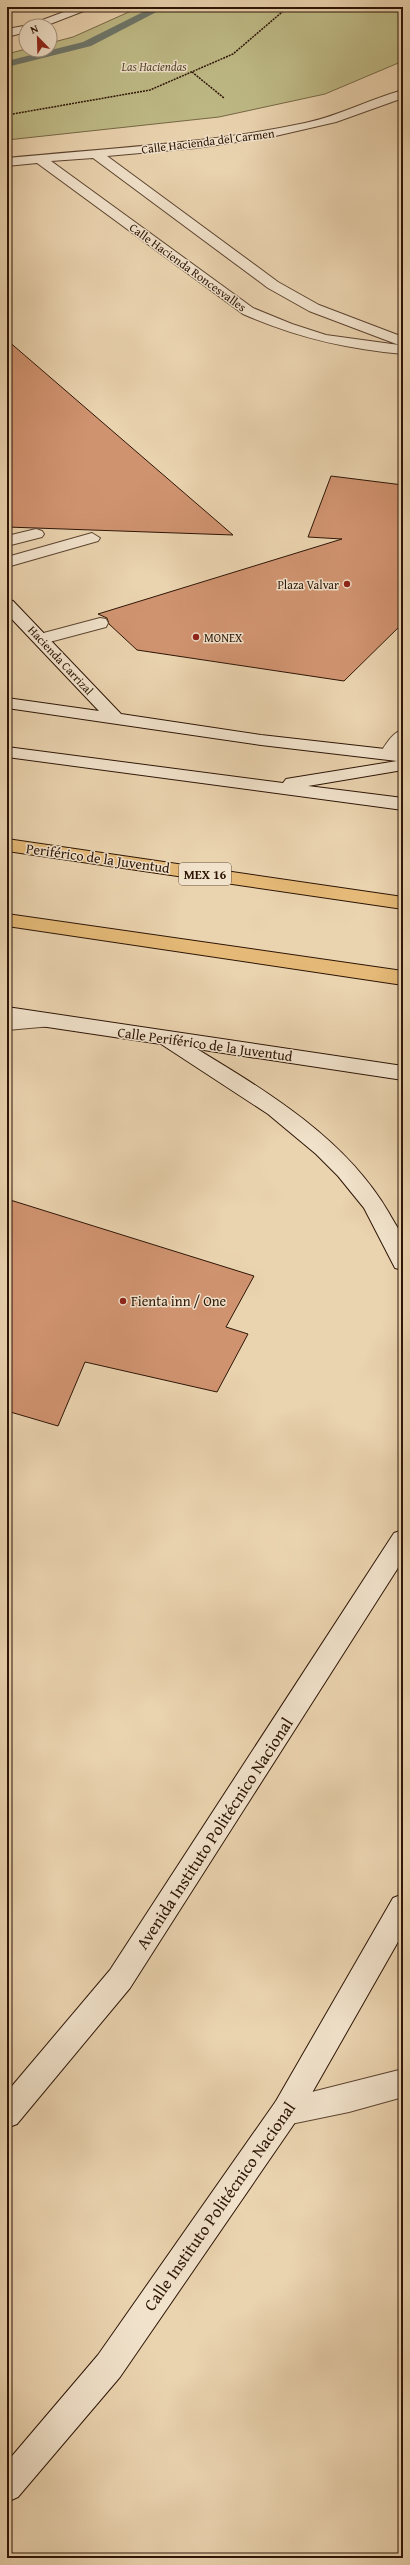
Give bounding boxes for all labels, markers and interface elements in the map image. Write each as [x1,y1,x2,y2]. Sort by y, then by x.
north arrow [18,18,58,58]
text: N [28,20,41,38]
park label: Las Haciendas [120,58,187,75]
street label: Calle Hacienda del Carmen [140,124,276,158]
street label: Calle Hacienda Roncesvalles [126,219,250,315]
place label: Plaza Valvar [277,576,339,593]
marker: Plaza Valvar [342,579,352,589]
street label: Hacienda Carrizal [24,622,98,699]
place label: MONEX [204,629,243,646]
marker: MONEX [191,632,201,642]
street label: Periférico de la Juventud [25,838,172,878]
road number: MEX 16 [179,863,231,885]
street label: Calle Periférico de la Juventud [116,1022,294,1066]
place label: Fienta inn / One [131,1291,227,1311]
marker: Fienta inn / One [118,1296,128,1306]
street label: Avenida Instituto Politécnico Nacional [129,1712,299,1954]
street label: Calle Instituto Politécnico Nacional [137,2096,301,2316]

